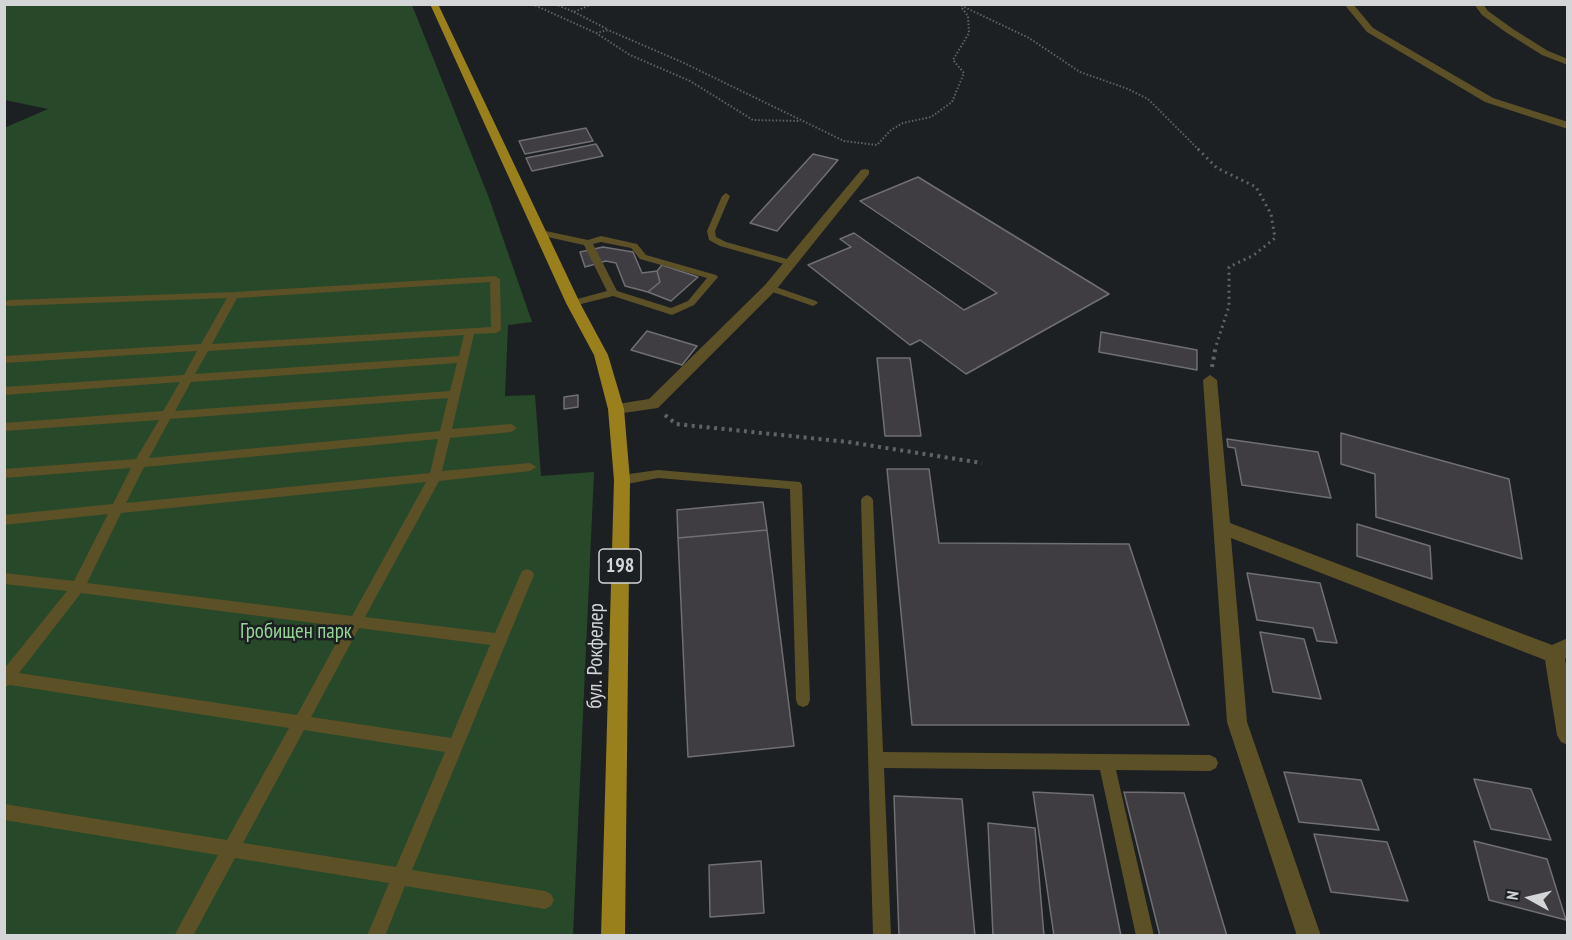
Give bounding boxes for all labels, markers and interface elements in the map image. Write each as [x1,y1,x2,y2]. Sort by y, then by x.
road number: 198 [599,549,641,583]
street label: бул. Рокфелер [582,603,610,709]
park label: Гробищен парк [240,619,352,645]
north arrow [1500,868,1560,928]
text: N [1502,890,1523,901]

